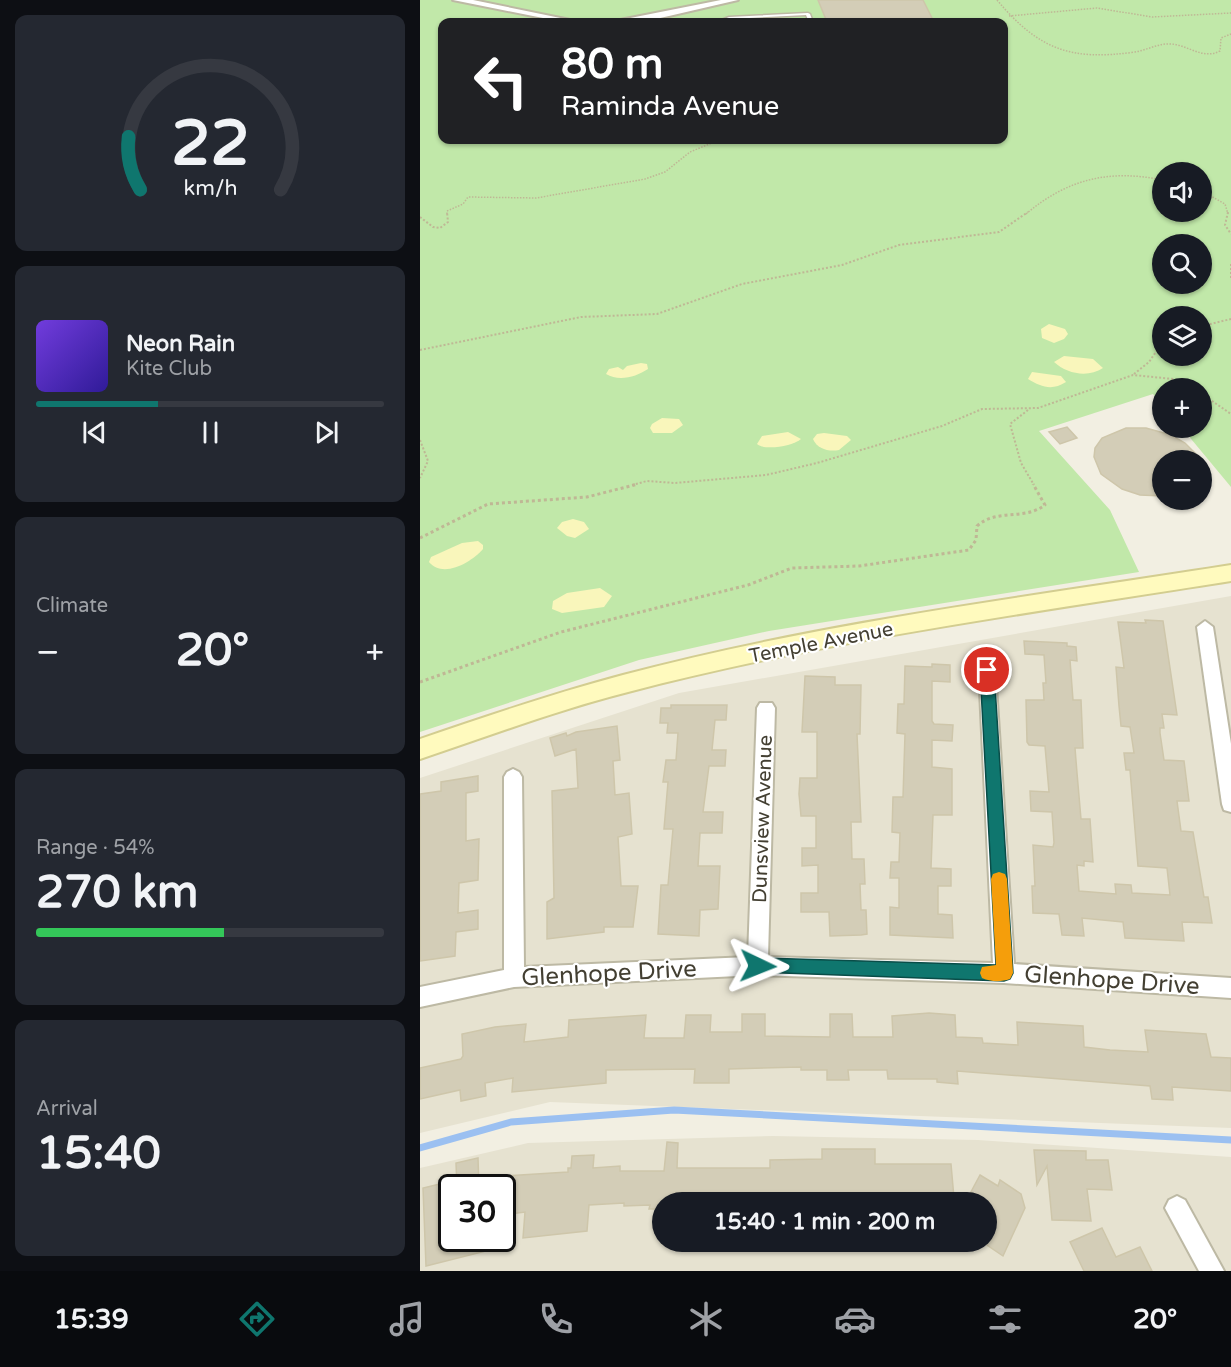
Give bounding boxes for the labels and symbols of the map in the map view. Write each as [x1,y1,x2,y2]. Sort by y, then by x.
street label: Temple Avenue [747,617,895,669]
pin [961,644,1012,695]
street label: Dunsview Avenue [748,735,778,903]
position arrow [726,934,790,998]
street label: Glenhope Drive [521,954,697,993]
street label: Glenhope Drive [1023,960,1201,1001]
speed limit sign: 30 [438,1174,516,1252]

